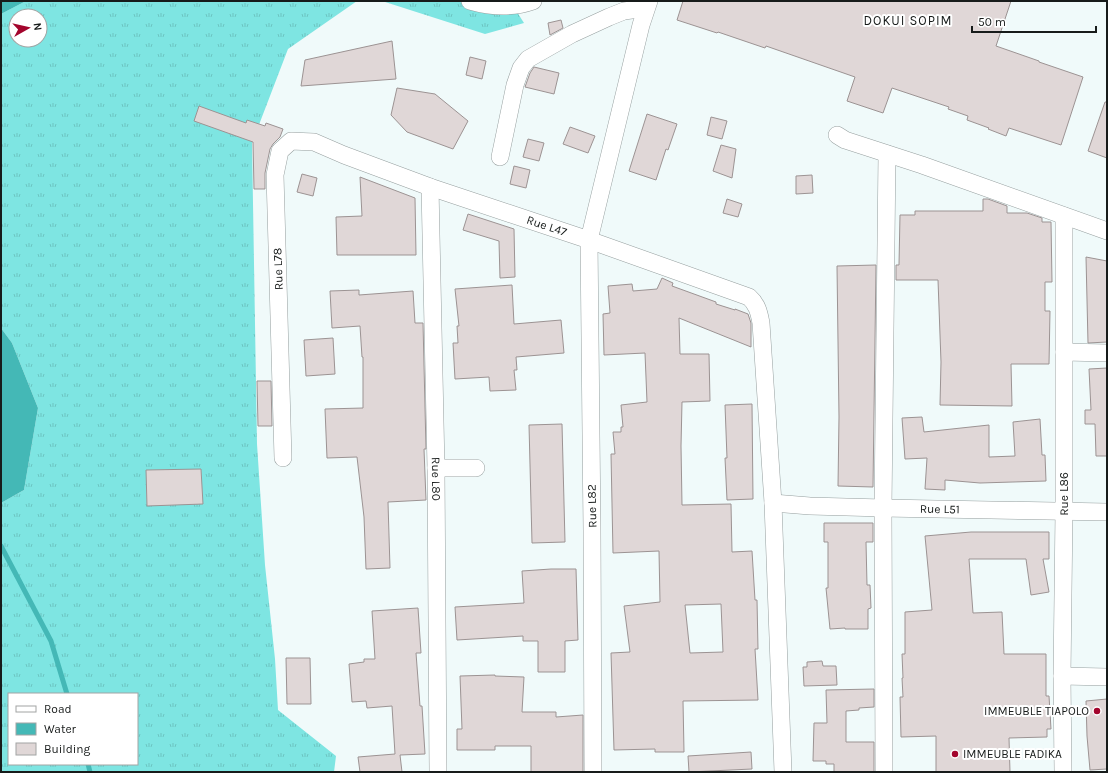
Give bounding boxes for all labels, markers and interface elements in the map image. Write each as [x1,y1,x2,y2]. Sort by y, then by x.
north arrow [8,8,48,48]
scale bar [972,8,1096,34]
district label: DOKUI SOPIM [863,13,953,28]
text: 50 m [978,15,1006,29]
text: N [30,22,44,31]
street label: Rue L47 [525,213,569,239]
street label: Rue L78 [270,248,286,290]
street label: Rue L80 [429,457,443,501]
street label: Rue L86 [1057,472,1071,516]
street label: Rue L82 [585,484,599,528]
street label: Rue L51 [920,502,960,516]
legend [8,693,138,765]
text: Road [44,702,72,716]
place label: IMMEUBLE TIAPOLO [984,704,1089,718]
marker: IMMEUBLE TIAPOLO [1092,706,1102,716]
text: Water [44,722,77,736]
text: Building [44,742,91,756]
place label: IMMEUBLE FADIKA [963,747,1062,761]
marker: IMMEUBLE FADIKA [950,749,960,759]

